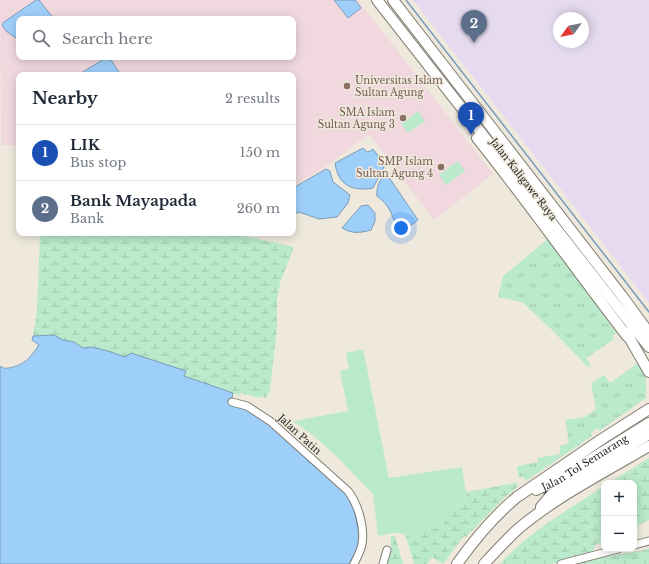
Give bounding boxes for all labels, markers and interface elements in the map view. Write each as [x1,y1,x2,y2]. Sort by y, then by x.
pin: 2 [461,10,487,43]
north arrow [553,12,589,48]
search box [16,16,296,60]
icon: search [30,27,52,49]
text: Search here [62,29,153,48]
place label: Universitas Islam Sultan Agung [355,74,443,99]
marker: Universitas Islam Sultan Agung [342,81,352,91]
text: Nearby [32,88,98,109]
text: 2 results [225,90,280,107]
pin: 1 [458,102,484,135]
place label: SMA Islam Sultan Agung 3 [318,106,395,131]
marker: SMA Islam Sultan Agung 3 [398,113,408,123]
street label: Jalan Kaligawe Raya [486,134,560,223]
text: LIK [70,135,100,154]
text: 1 [42,144,48,161]
text: 150 m [240,144,280,161]
text: Bus stop [70,154,126,171]
place label: SMP Islam Sultan Agung 4 [356,155,433,180]
marker: SMP Islam Sultan Agung 4 [436,162,446,172]
text: Bank Mayapada [70,191,197,210]
text: 2 [41,200,49,217]
text: 260 m [237,200,280,217]
text: Bank [70,210,104,227]
your location [391,218,411,238]
street label: Jalan Patin [274,410,324,457]
street label: Jalan Tol Semarang [538,431,631,494]
map controls [601,480,637,552]
button: + [601,480,637,516]
button: − [601,516,637,552]

